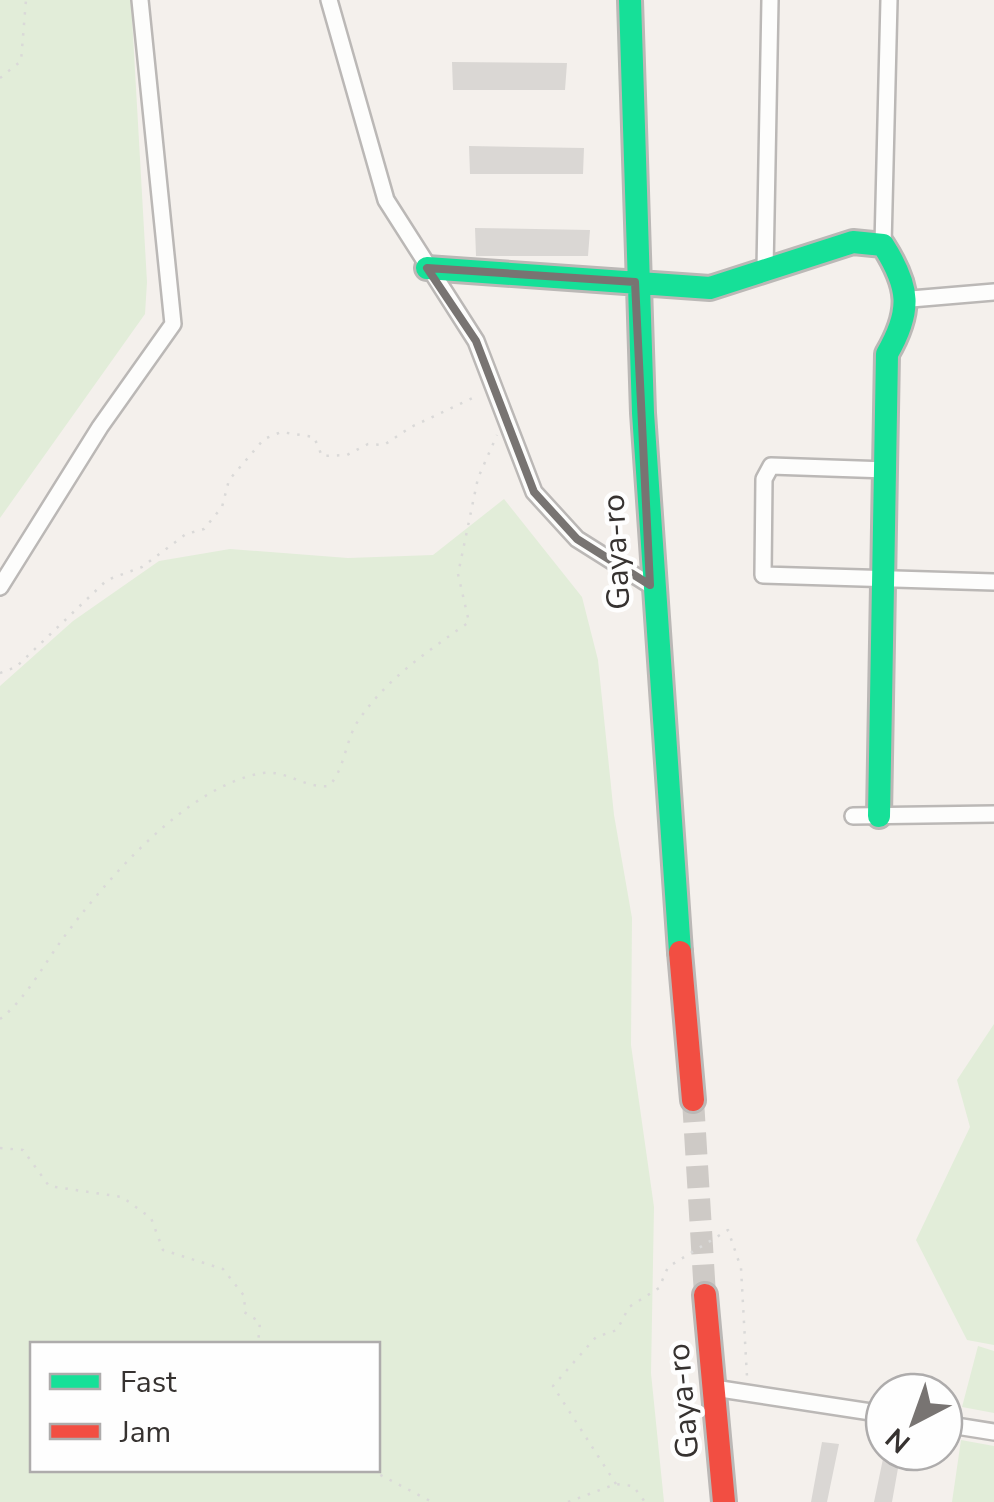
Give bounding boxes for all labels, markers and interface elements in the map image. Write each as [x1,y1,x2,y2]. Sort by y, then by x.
street label: Gaya-ro [592,493,640,611]
street label: Gaya-ro [657,1341,709,1461]
legend [30,1342,380,1472]
text: Fast [120,1362,177,1403]
north arrow [864,1372,964,1472]
text: Jam [119,1412,171,1453]
text: N [878,1419,919,1461]

